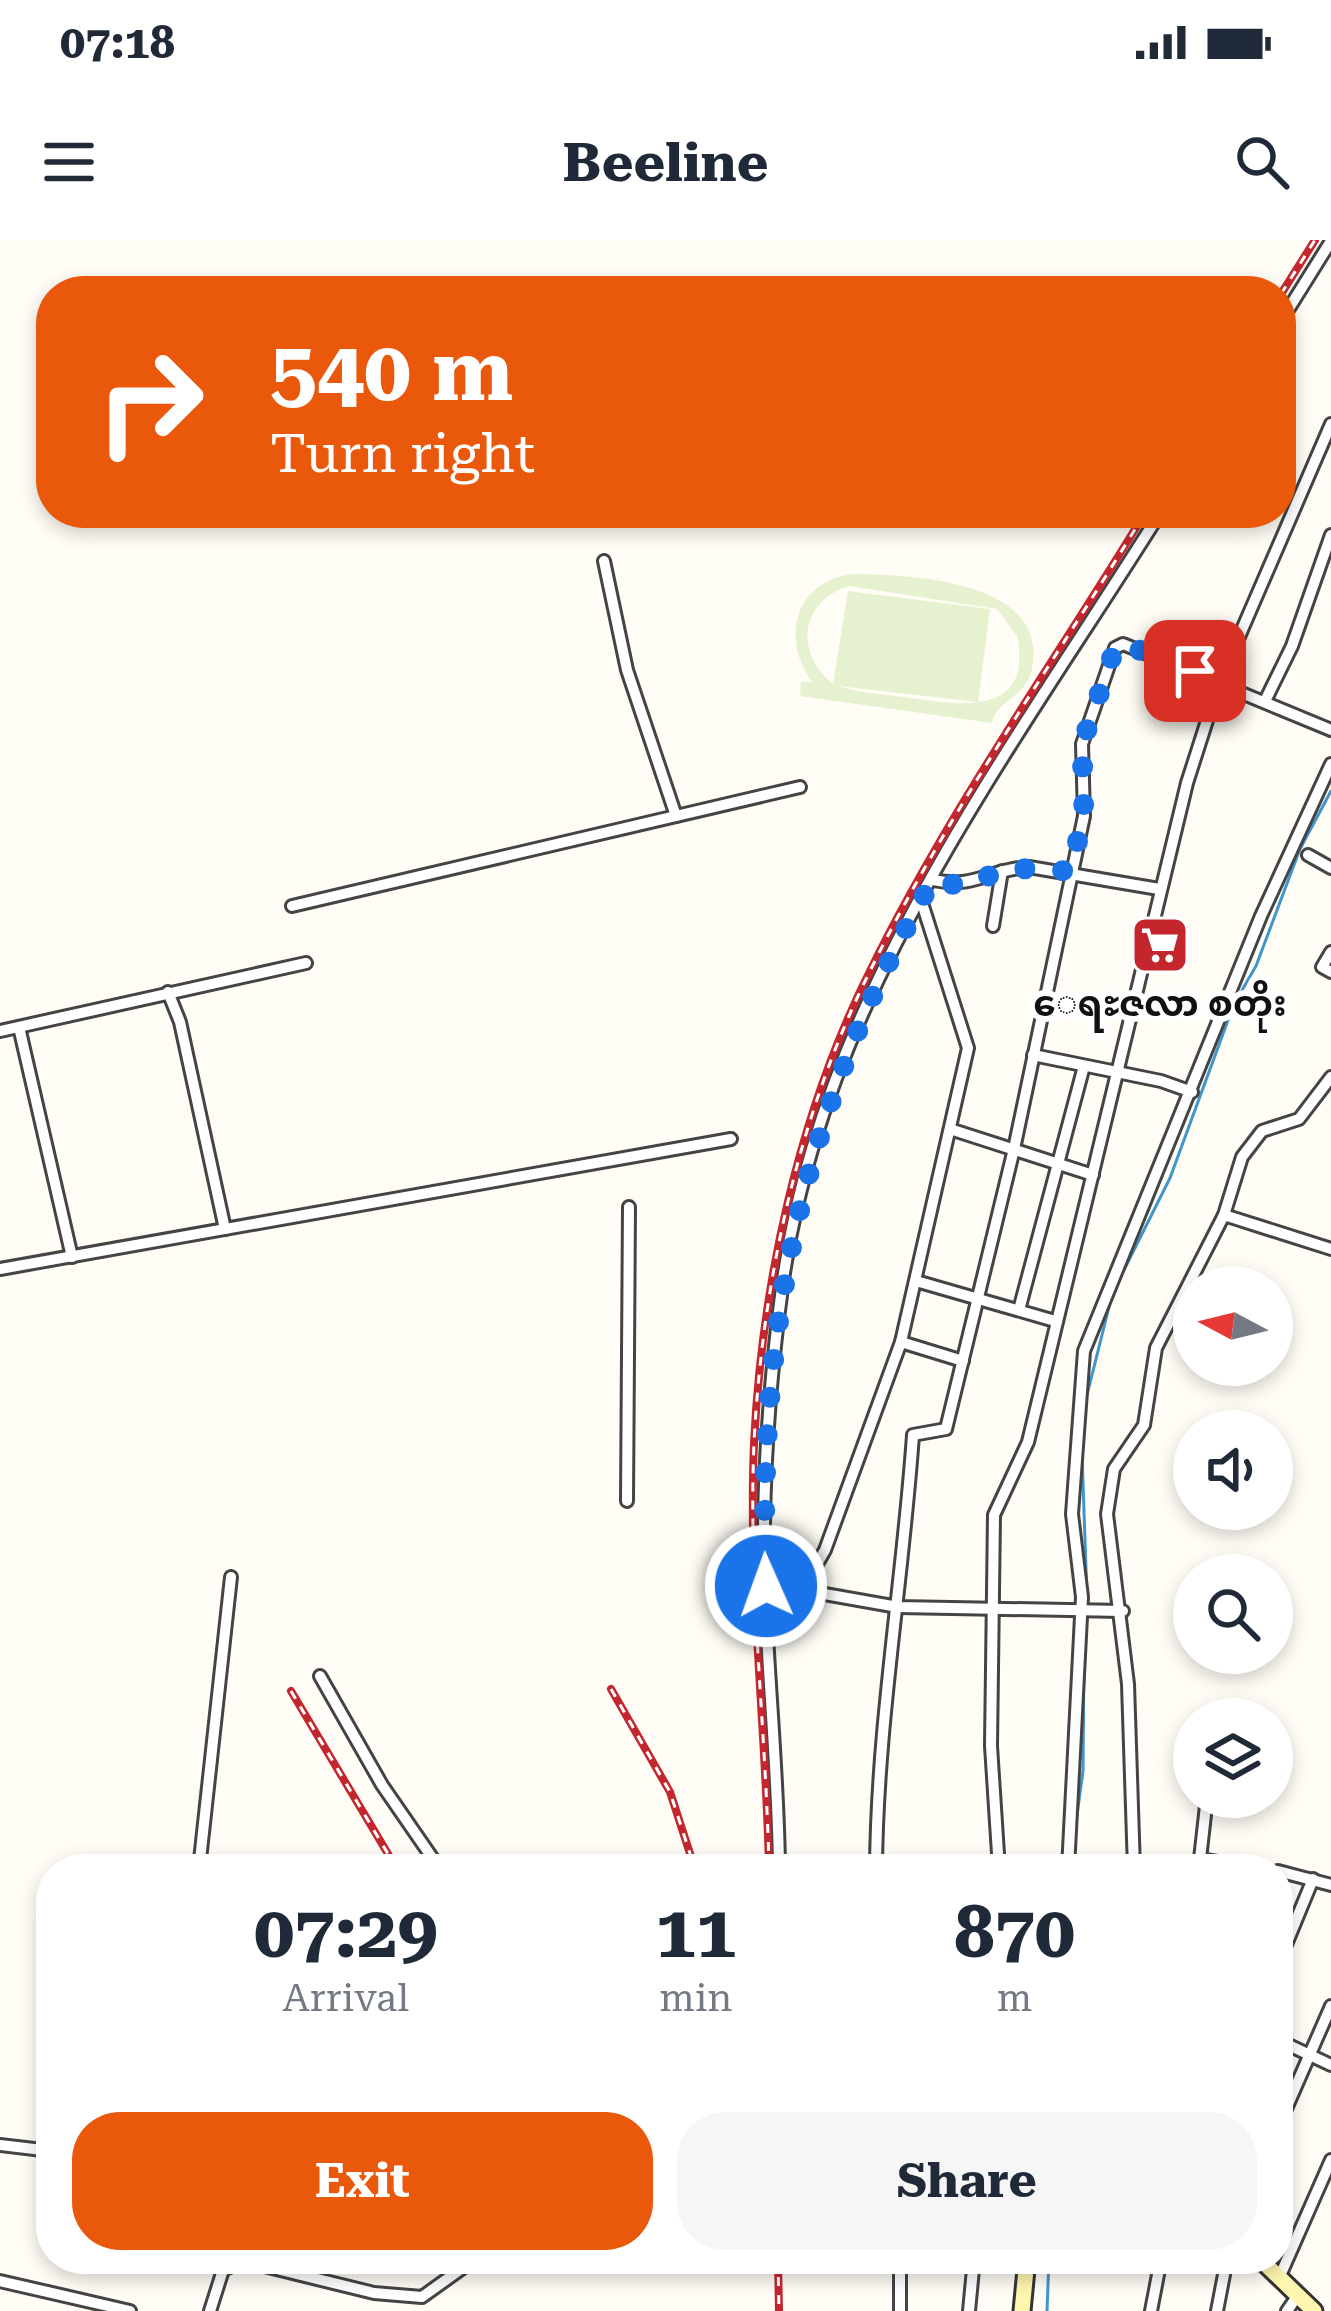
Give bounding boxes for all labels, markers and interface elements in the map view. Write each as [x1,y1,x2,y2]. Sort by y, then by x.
text: 07:18 [60,16,175,69]
icon: menu [36,129,102,195]
icon: search [1229,129,1295,195]
text: Beeline [562,131,769,194]
text: 540 m [270,322,513,420]
icon: right [72,324,228,480]
text: Turn right [270,422,535,485]
pin [1144,620,1246,722]
icon: arrive [1162,638,1228,704]
supermarket icon: ေရႊဇလာ စတိုး [1129,914,1191,976]
place label: ေရႊဇလာ စတိုး [1033,980,1287,1033]
north arrow [1173,1266,1293,1386]
map controls [1173,1266,1293,1818]
button: sound [1173,1410,1293,1530]
position arrow [703,1523,829,1649]
button: search [1173,1554,1293,1674]
button: layers [1173,1698,1293,1818]
text: 07:29 [254,1890,438,1975]
text: 11 [656,1890,736,1975]
text: 870 [954,1890,1075,1975]
text: Arrival [282,1975,409,2021]
text: min [659,1975,733,2021]
text: m [997,1975,1032,2021]
button: Exit [72,2112,653,2250]
button: Share [677,2112,1257,2250]

